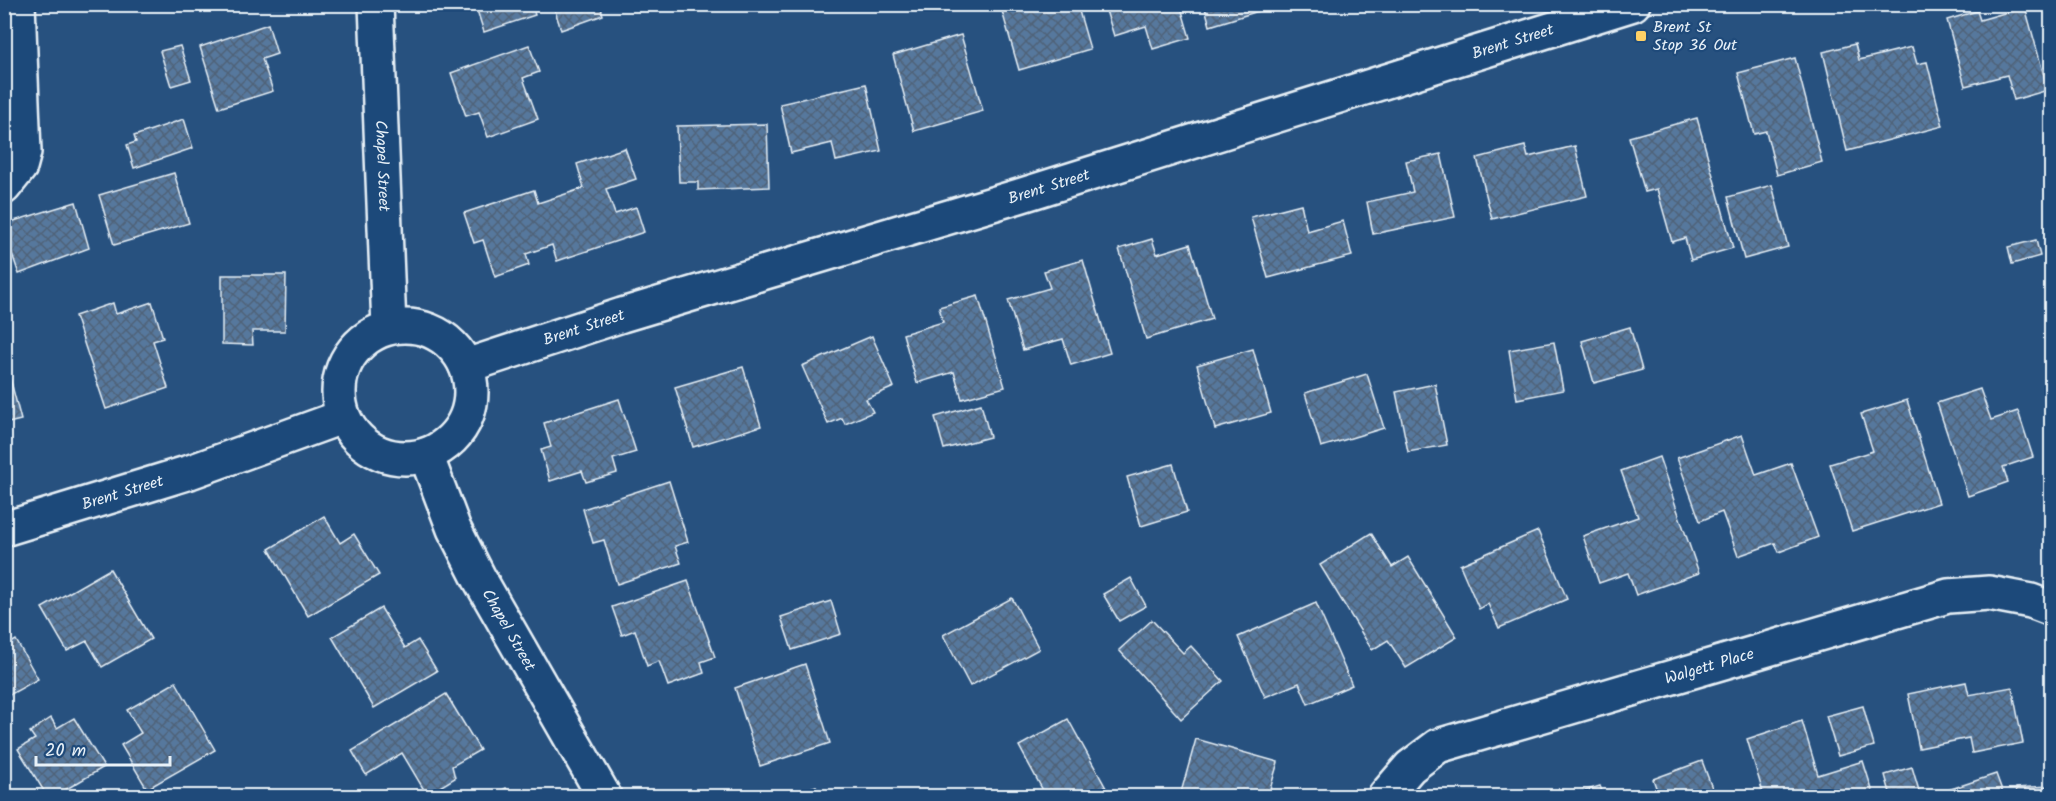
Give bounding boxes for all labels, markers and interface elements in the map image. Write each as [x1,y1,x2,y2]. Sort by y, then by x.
place label: Brent St Stop 36 Out [1653,15,1738,58]
street label: Brent Street [1469,17,1558,66]
marker: Brent St Stop 36 Out [1634,29,1648,43]
street label: Chapel Street [368,120,397,213]
street label: Brent Street [1005,162,1094,211]
street label: Brent Street [540,302,629,352]
street label: Brent Street [79,468,167,517]
street label: Chapel Street [475,584,543,677]
street label: Walgett Place [1662,641,1757,691]
scale bar [36,729,170,767]
text: 20 m [45,737,86,766]

